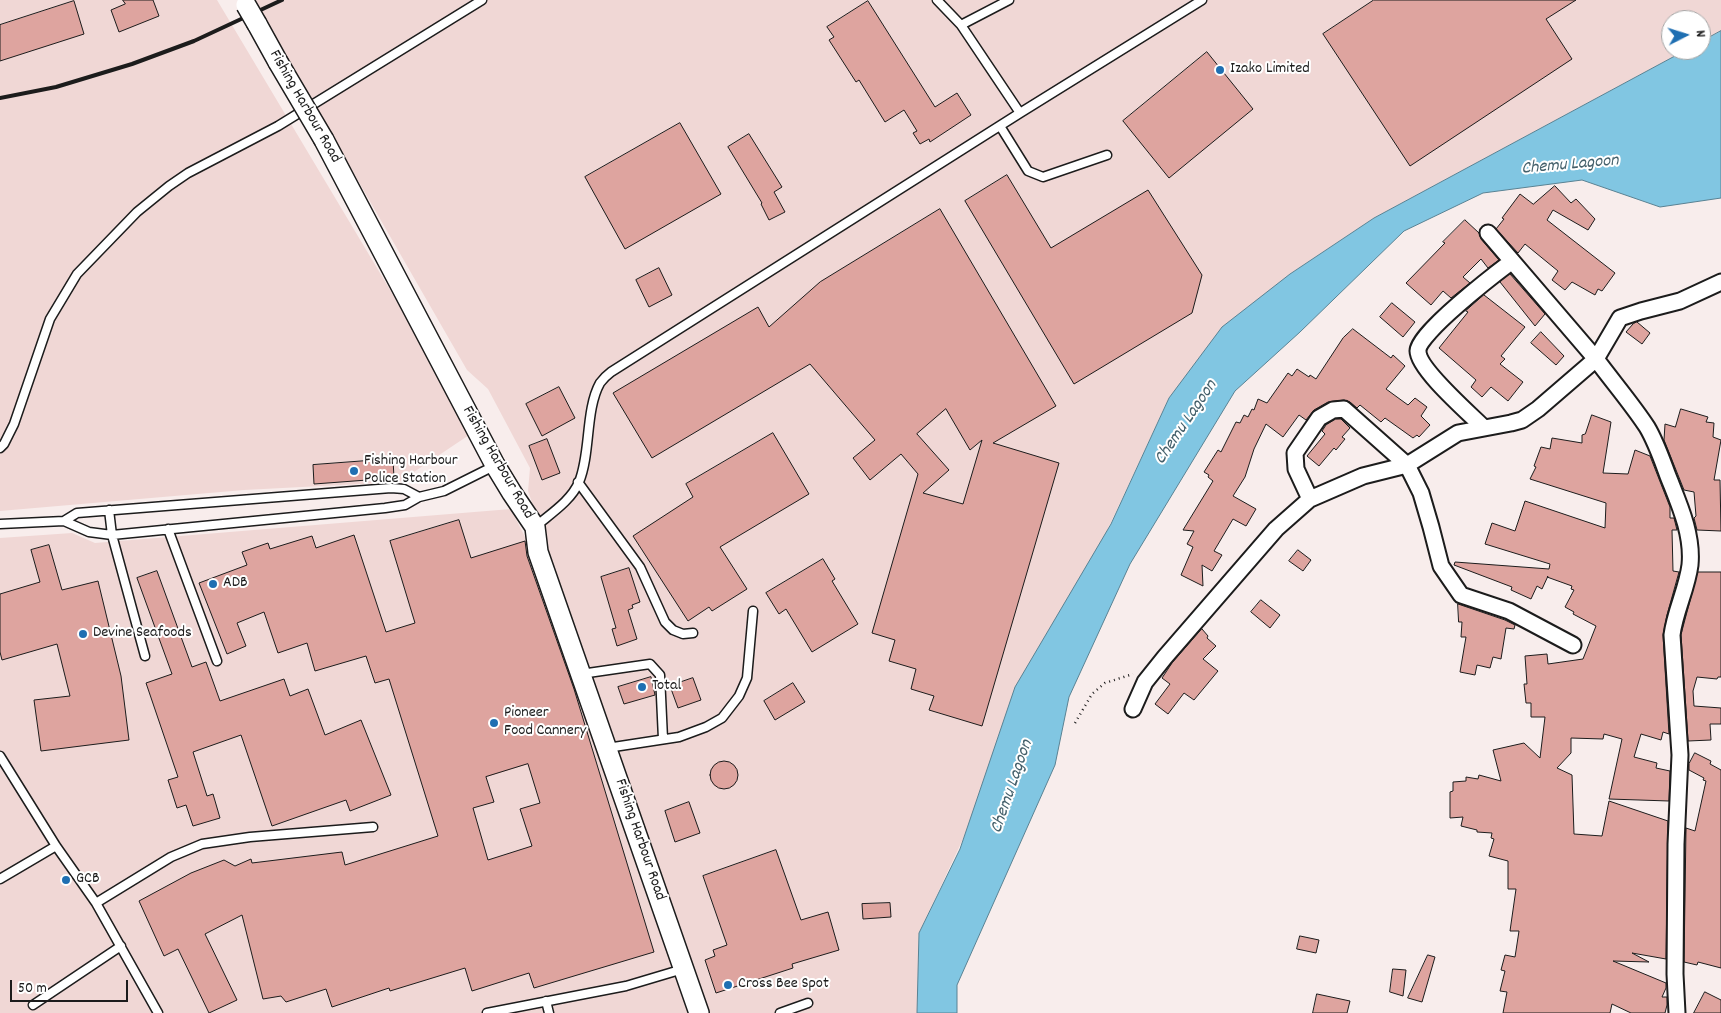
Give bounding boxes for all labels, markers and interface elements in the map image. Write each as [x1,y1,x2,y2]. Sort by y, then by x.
north arrow [1661,10,1711,60]
text: N [1690,29,1710,38]
street label: Fishing Harbour Road [264,47,344,167]
place label: Izako Limited [1230,60,1310,80]
marker: Izako Limited [1214,64,1226,76]
water label: Chemu Lagoon [1521,151,1619,181]
water label: Chemu Lagoon [1151,377,1223,469]
street label: Fishing Harbour Road [457,403,537,523]
place label: Fishing Harbour Police Station [364,452,458,490]
marker: Fishing Harbour Police Station [348,465,360,477]
place label: ADB [223,574,248,594]
marker: ADB [207,578,219,590]
place label: Devine Seafoods [93,624,192,644]
marker: Devine Seafoods [77,628,89,640]
place label: Total [652,677,681,697]
marker: Total [636,681,648,693]
place label: Pioneer Food Cannery [504,704,586,742]
marker: Pioneer Food Cannery [488,717,500,729]
water label: Chemu Lagoon [987,737,1039,837]
street label: Fishing Harbour Road [609,777,669,903]
place label: GCB [76,870,100,890]
marker: GCB [60,874,72,886]
scale bar [12,970,130,1002]
place label: Cross Bee Spot [738,975,829,995]
text: 50 m [18,978,47,1000]
marker: Cross Bee Spot [722,979,734,991]

